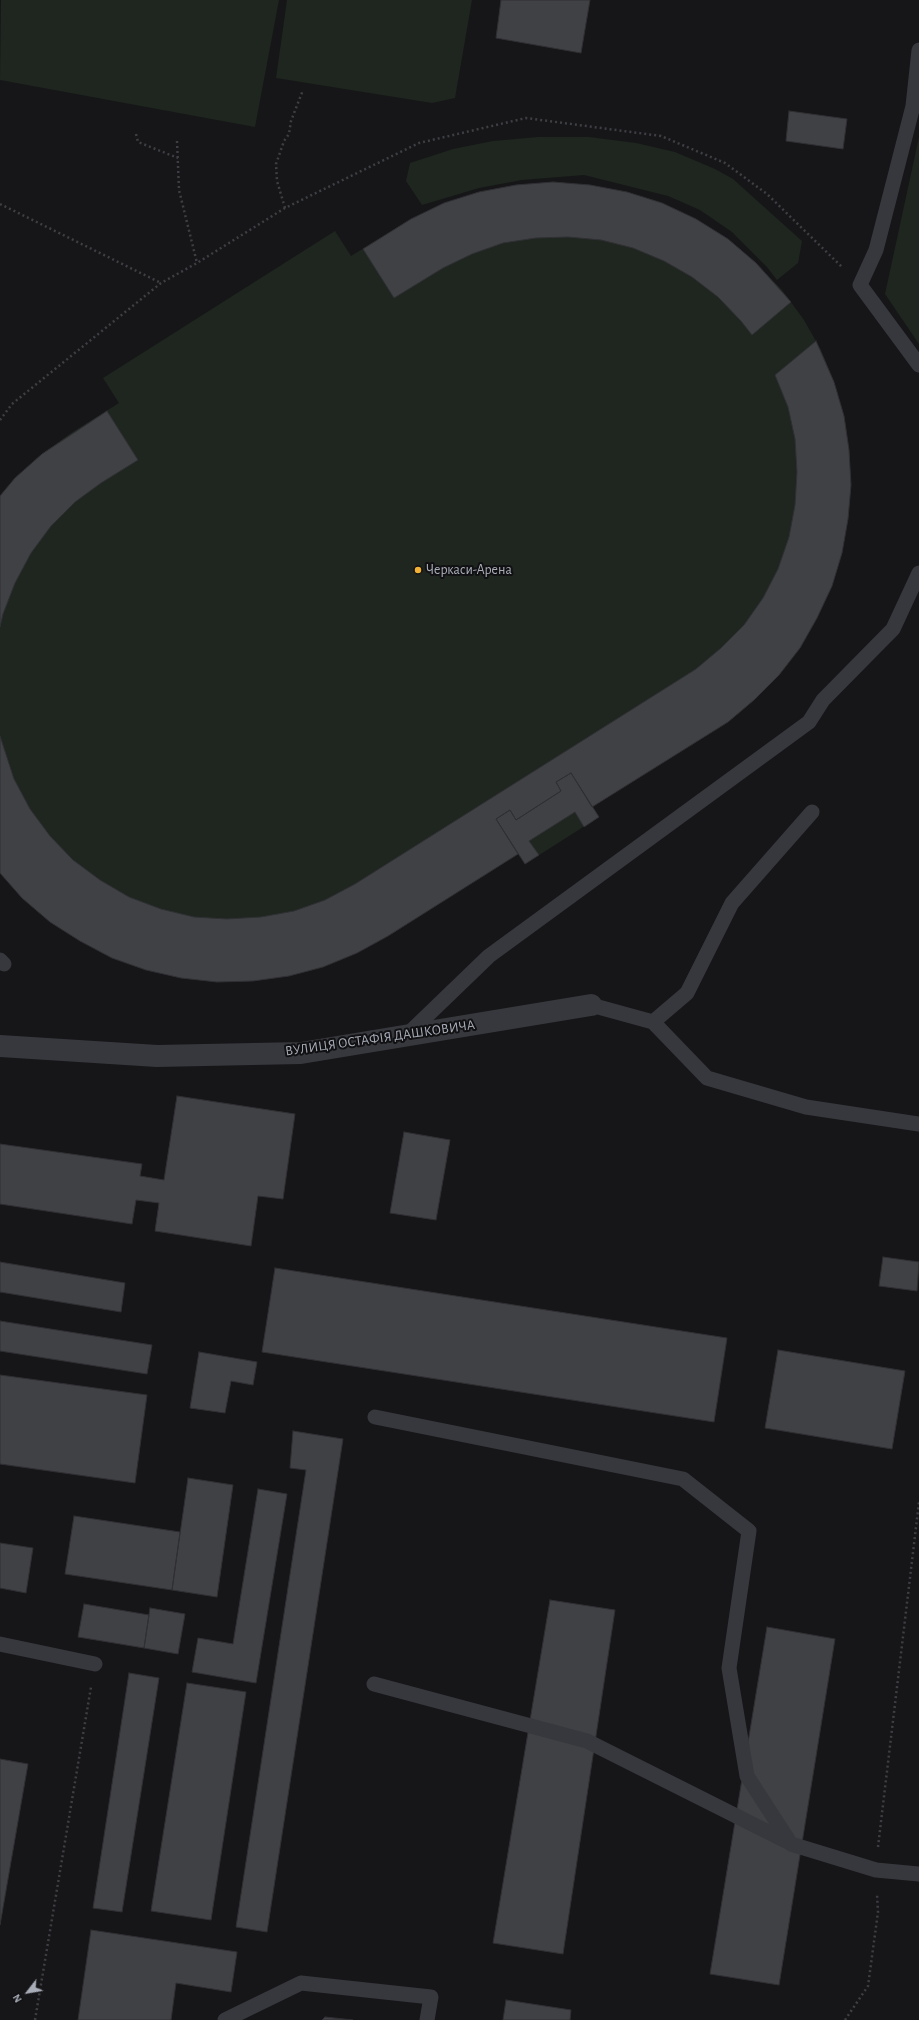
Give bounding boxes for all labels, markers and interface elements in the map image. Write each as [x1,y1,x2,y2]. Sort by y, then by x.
place label: Черкаси-Арена [426,562,512,578]
marker: Черкаси-Арена [413,565,423,575]
street label: ВУЛИЦЯ ОСТАФІЯ ДАШКОВИЧА [284,1016,476,1060]
north arrow [8,1972,48,2012]
text: N [11,1992,24,2005]

